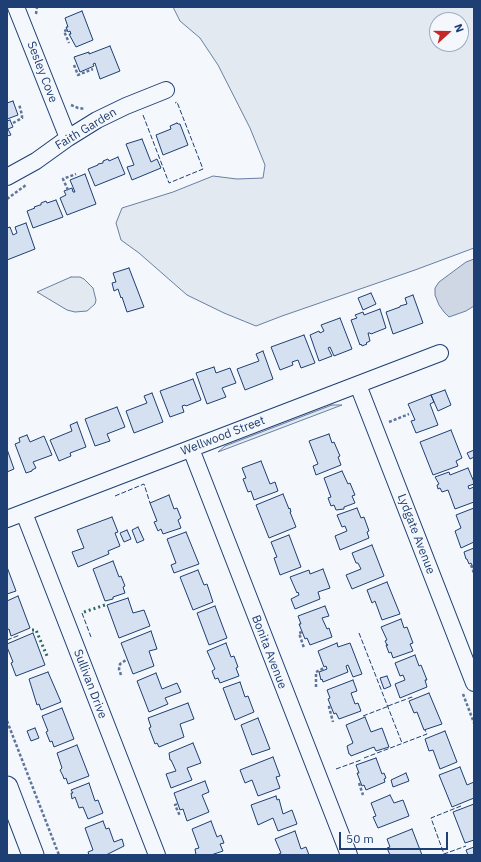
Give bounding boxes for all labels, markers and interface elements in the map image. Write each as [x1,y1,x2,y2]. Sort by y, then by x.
north arrow [429,12,469,52]
text: N [451,22,467,34]
street label: Sesley Cove [24,39,60,105]
street label: Faith Garden [53,105,119,153]
street label: Wellwood Street [179,413,267,459]
street label: Lydgate Avenue [394,492,438,576]
street label: Bonita Avenue [248,613,290,691]
street label: Sullivan Drive [70,647,110,721]
scale bar [341,824,450,850]
text: 50 m [346,831,374,846]

